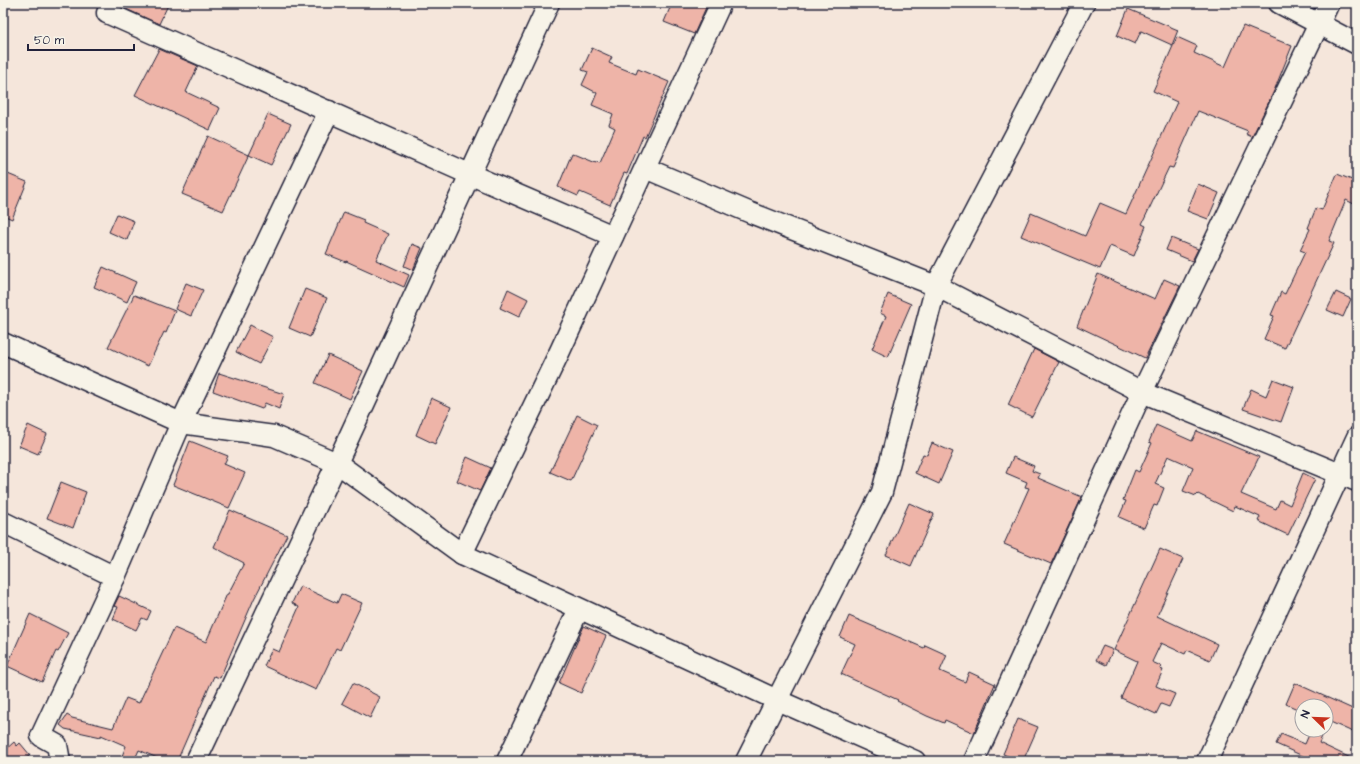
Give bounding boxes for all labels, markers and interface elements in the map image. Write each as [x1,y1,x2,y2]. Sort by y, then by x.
scale bar [28,26,134,52]
text: 50 m [34,32,65,49]
north arrow [1294,698,1334,738]
text: N [1297,708,1314,720]

